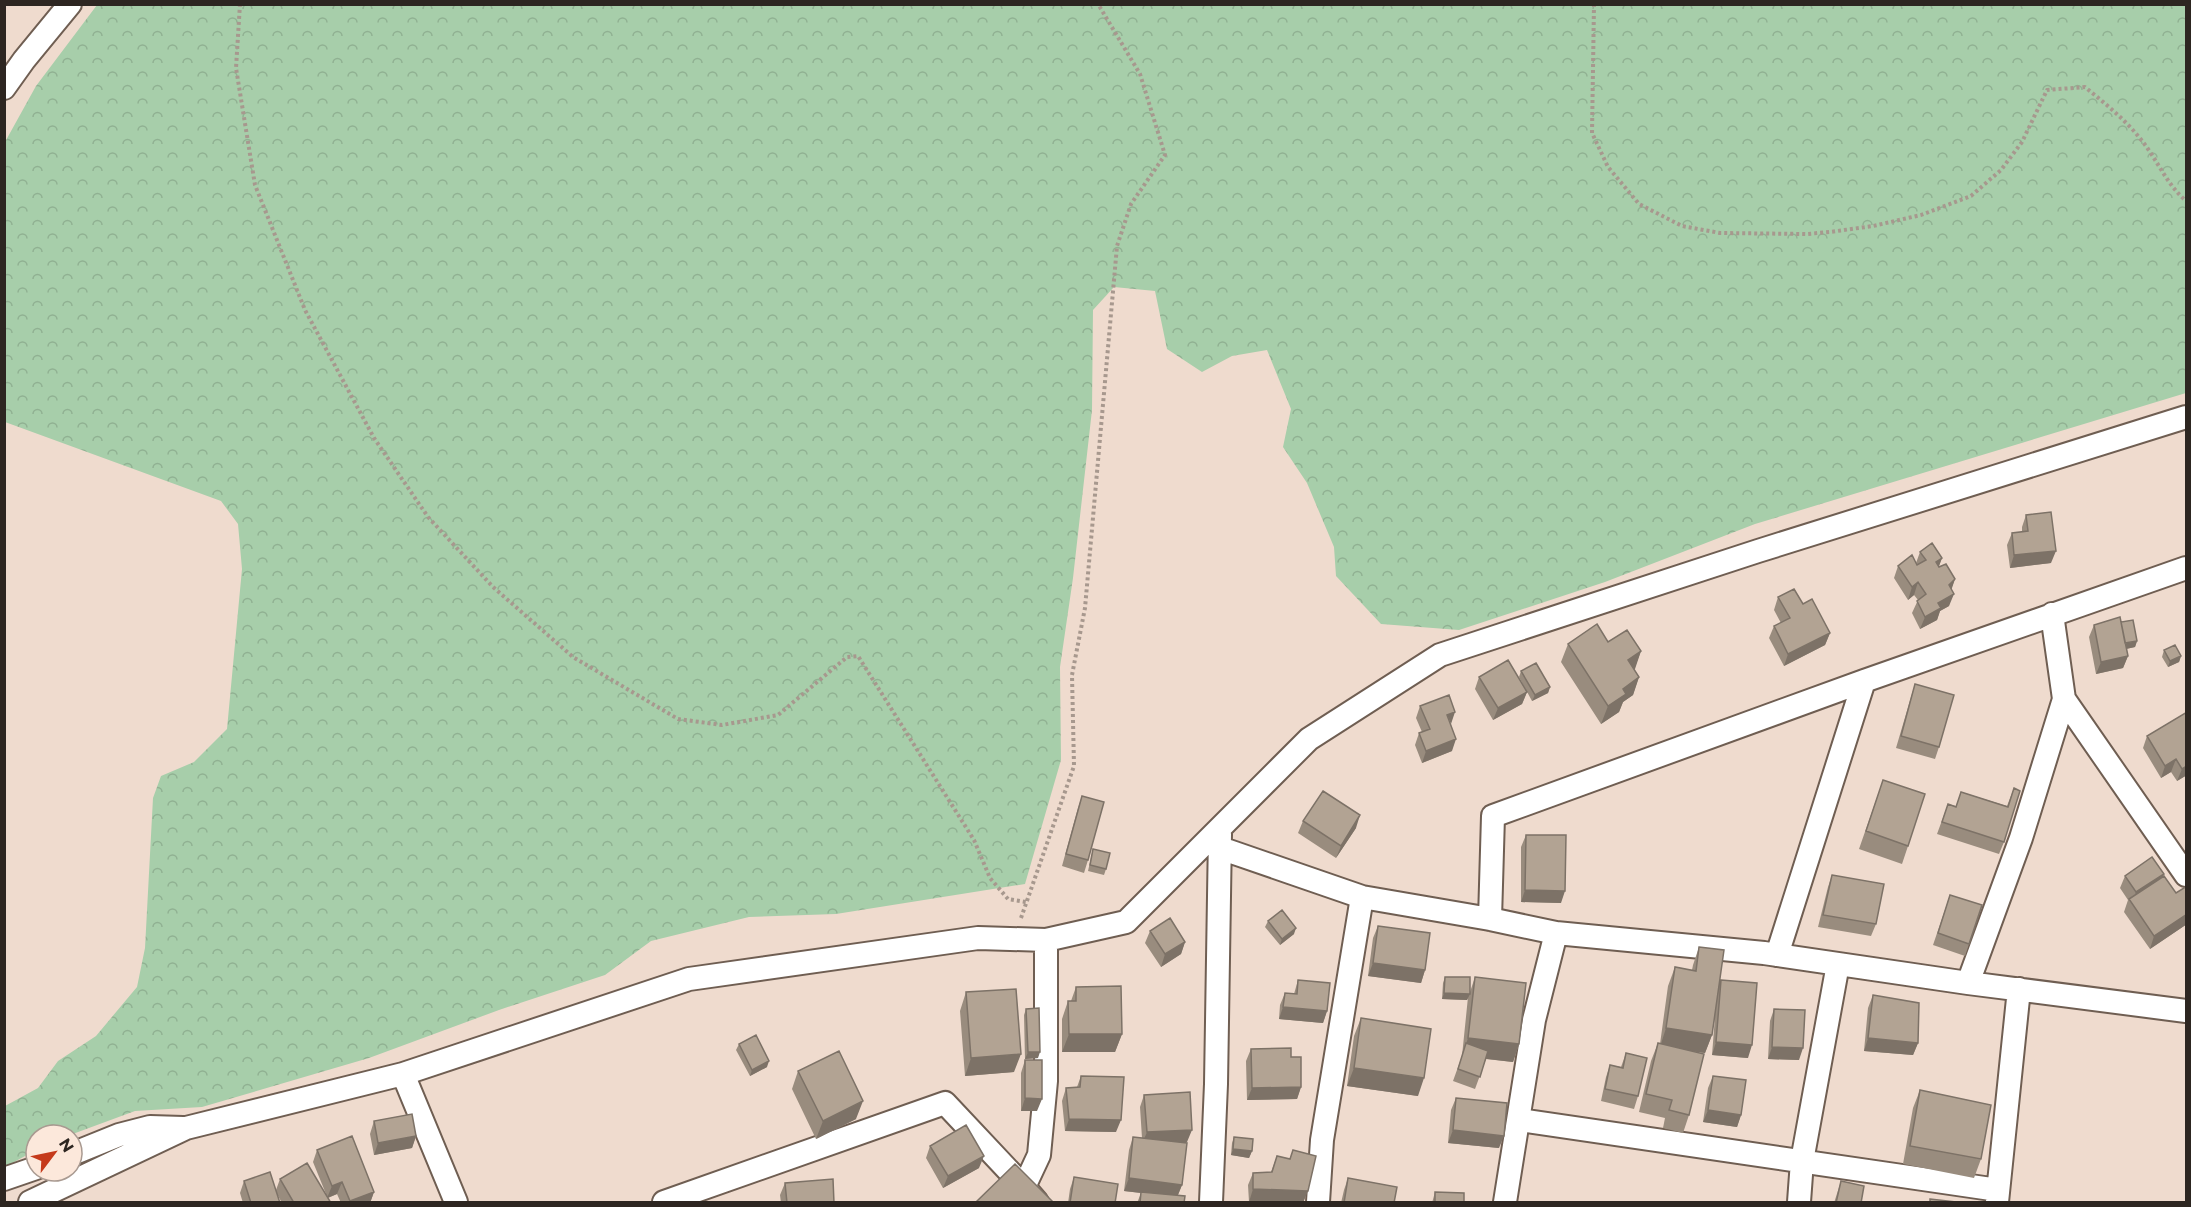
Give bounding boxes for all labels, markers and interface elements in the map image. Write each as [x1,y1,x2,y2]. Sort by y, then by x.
north arrow [24,1123,84,1183]
text: N [55,1135,78,1156]

